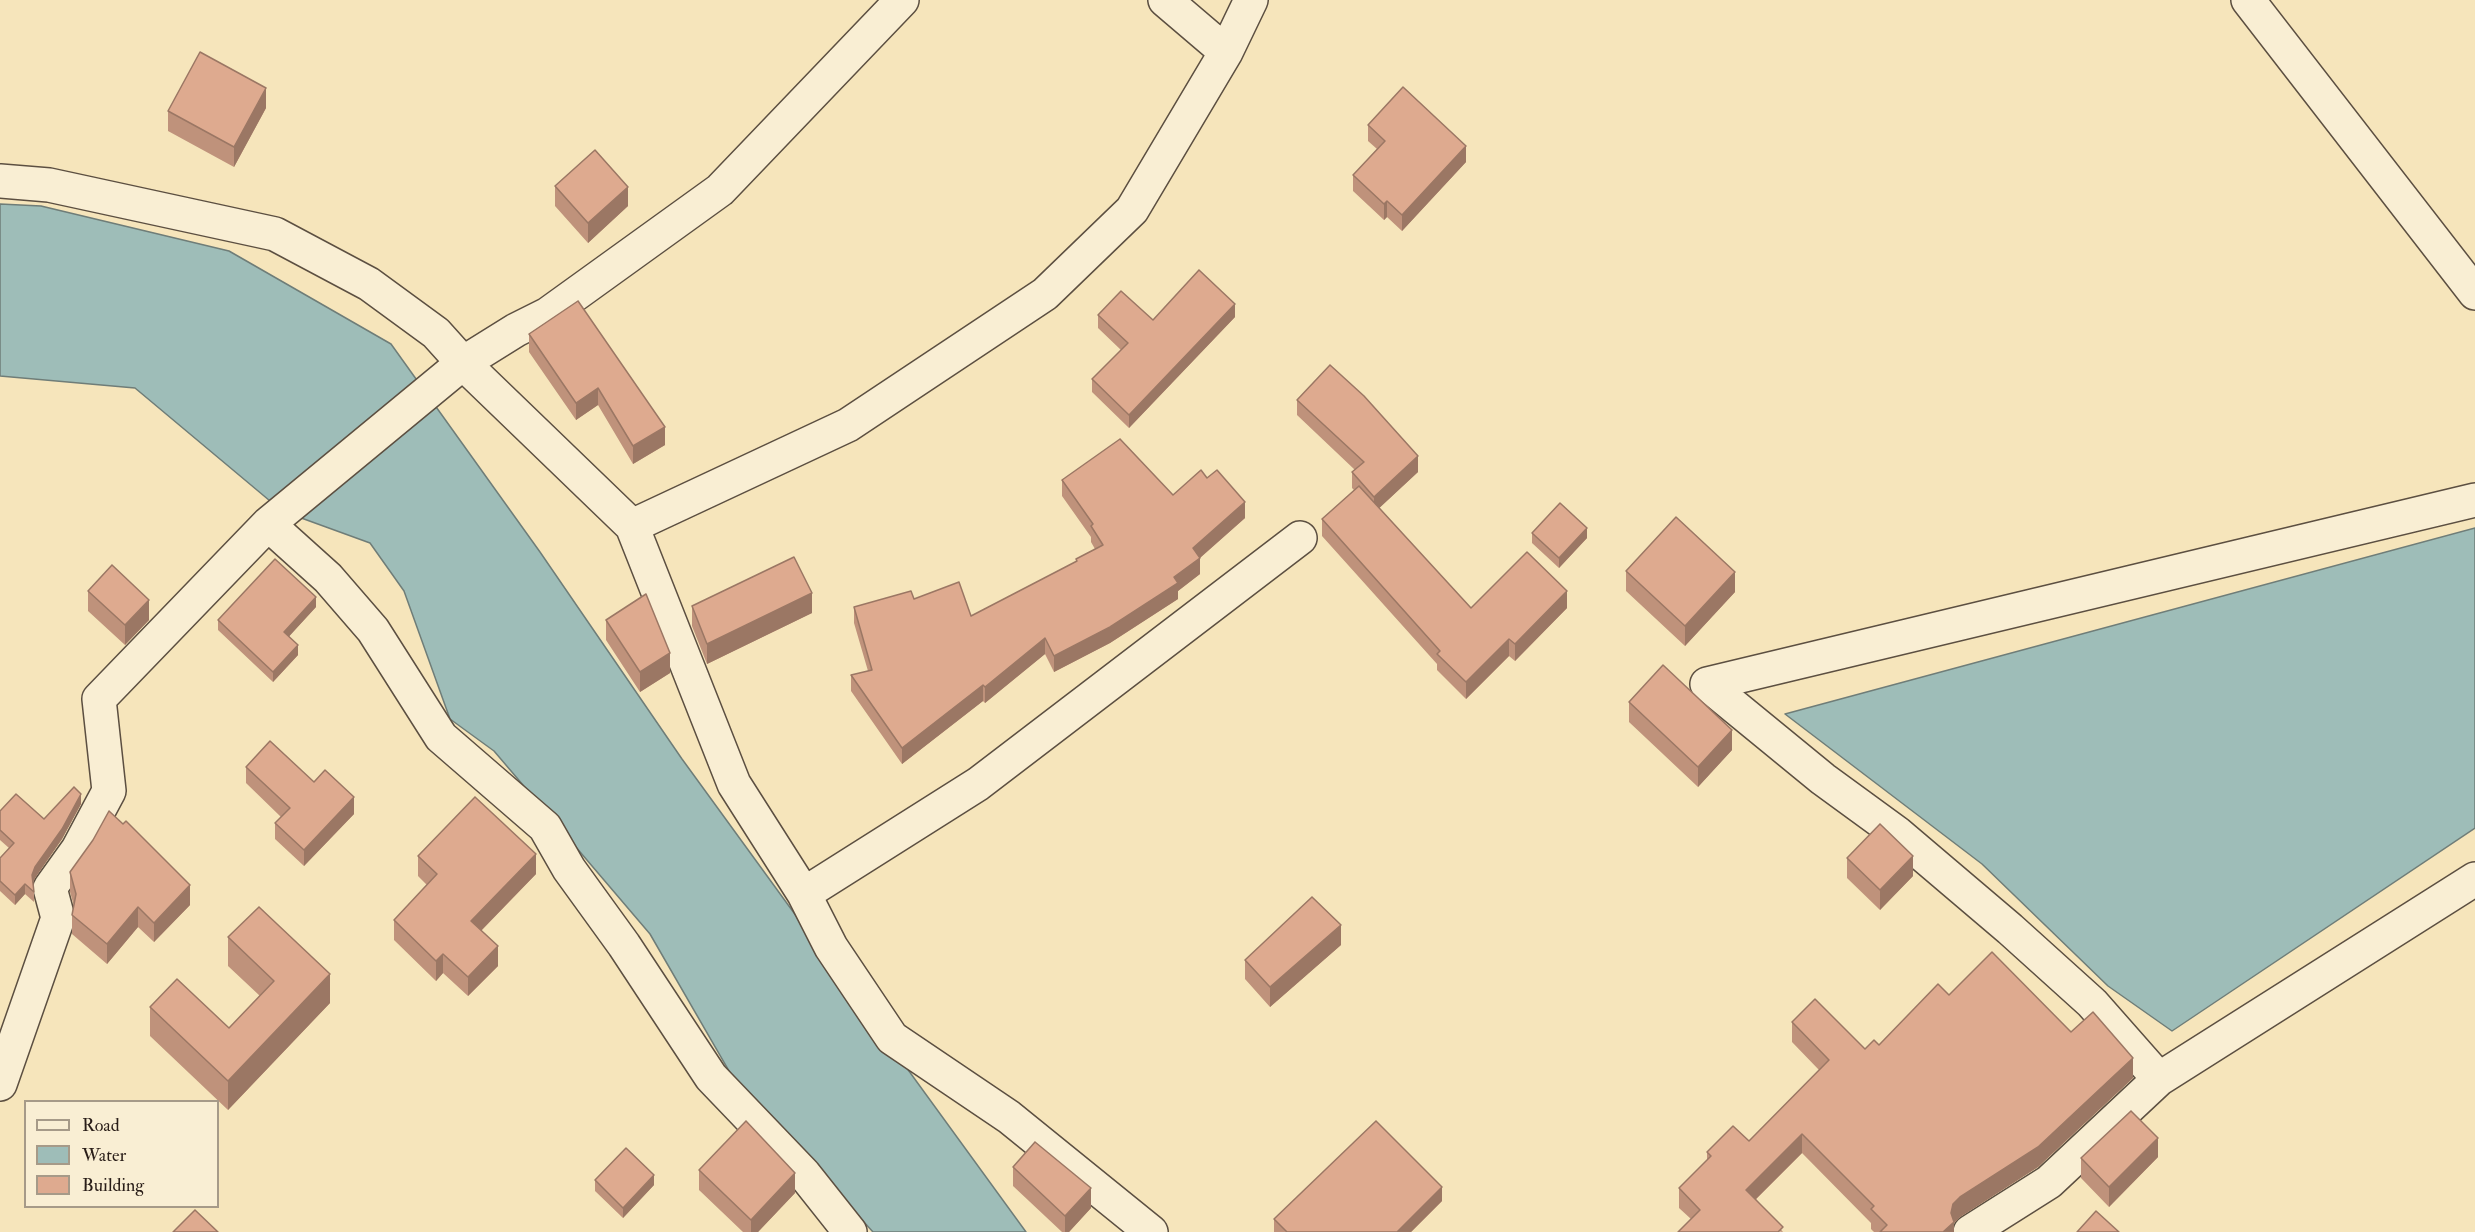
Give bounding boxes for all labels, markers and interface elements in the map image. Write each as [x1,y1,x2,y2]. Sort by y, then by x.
legend [24,1100,219,1208]
text: Road [82,1114,120,1137]
text: Water [82,1144,126,1167]
text: Building [82,1174,144,1197]

